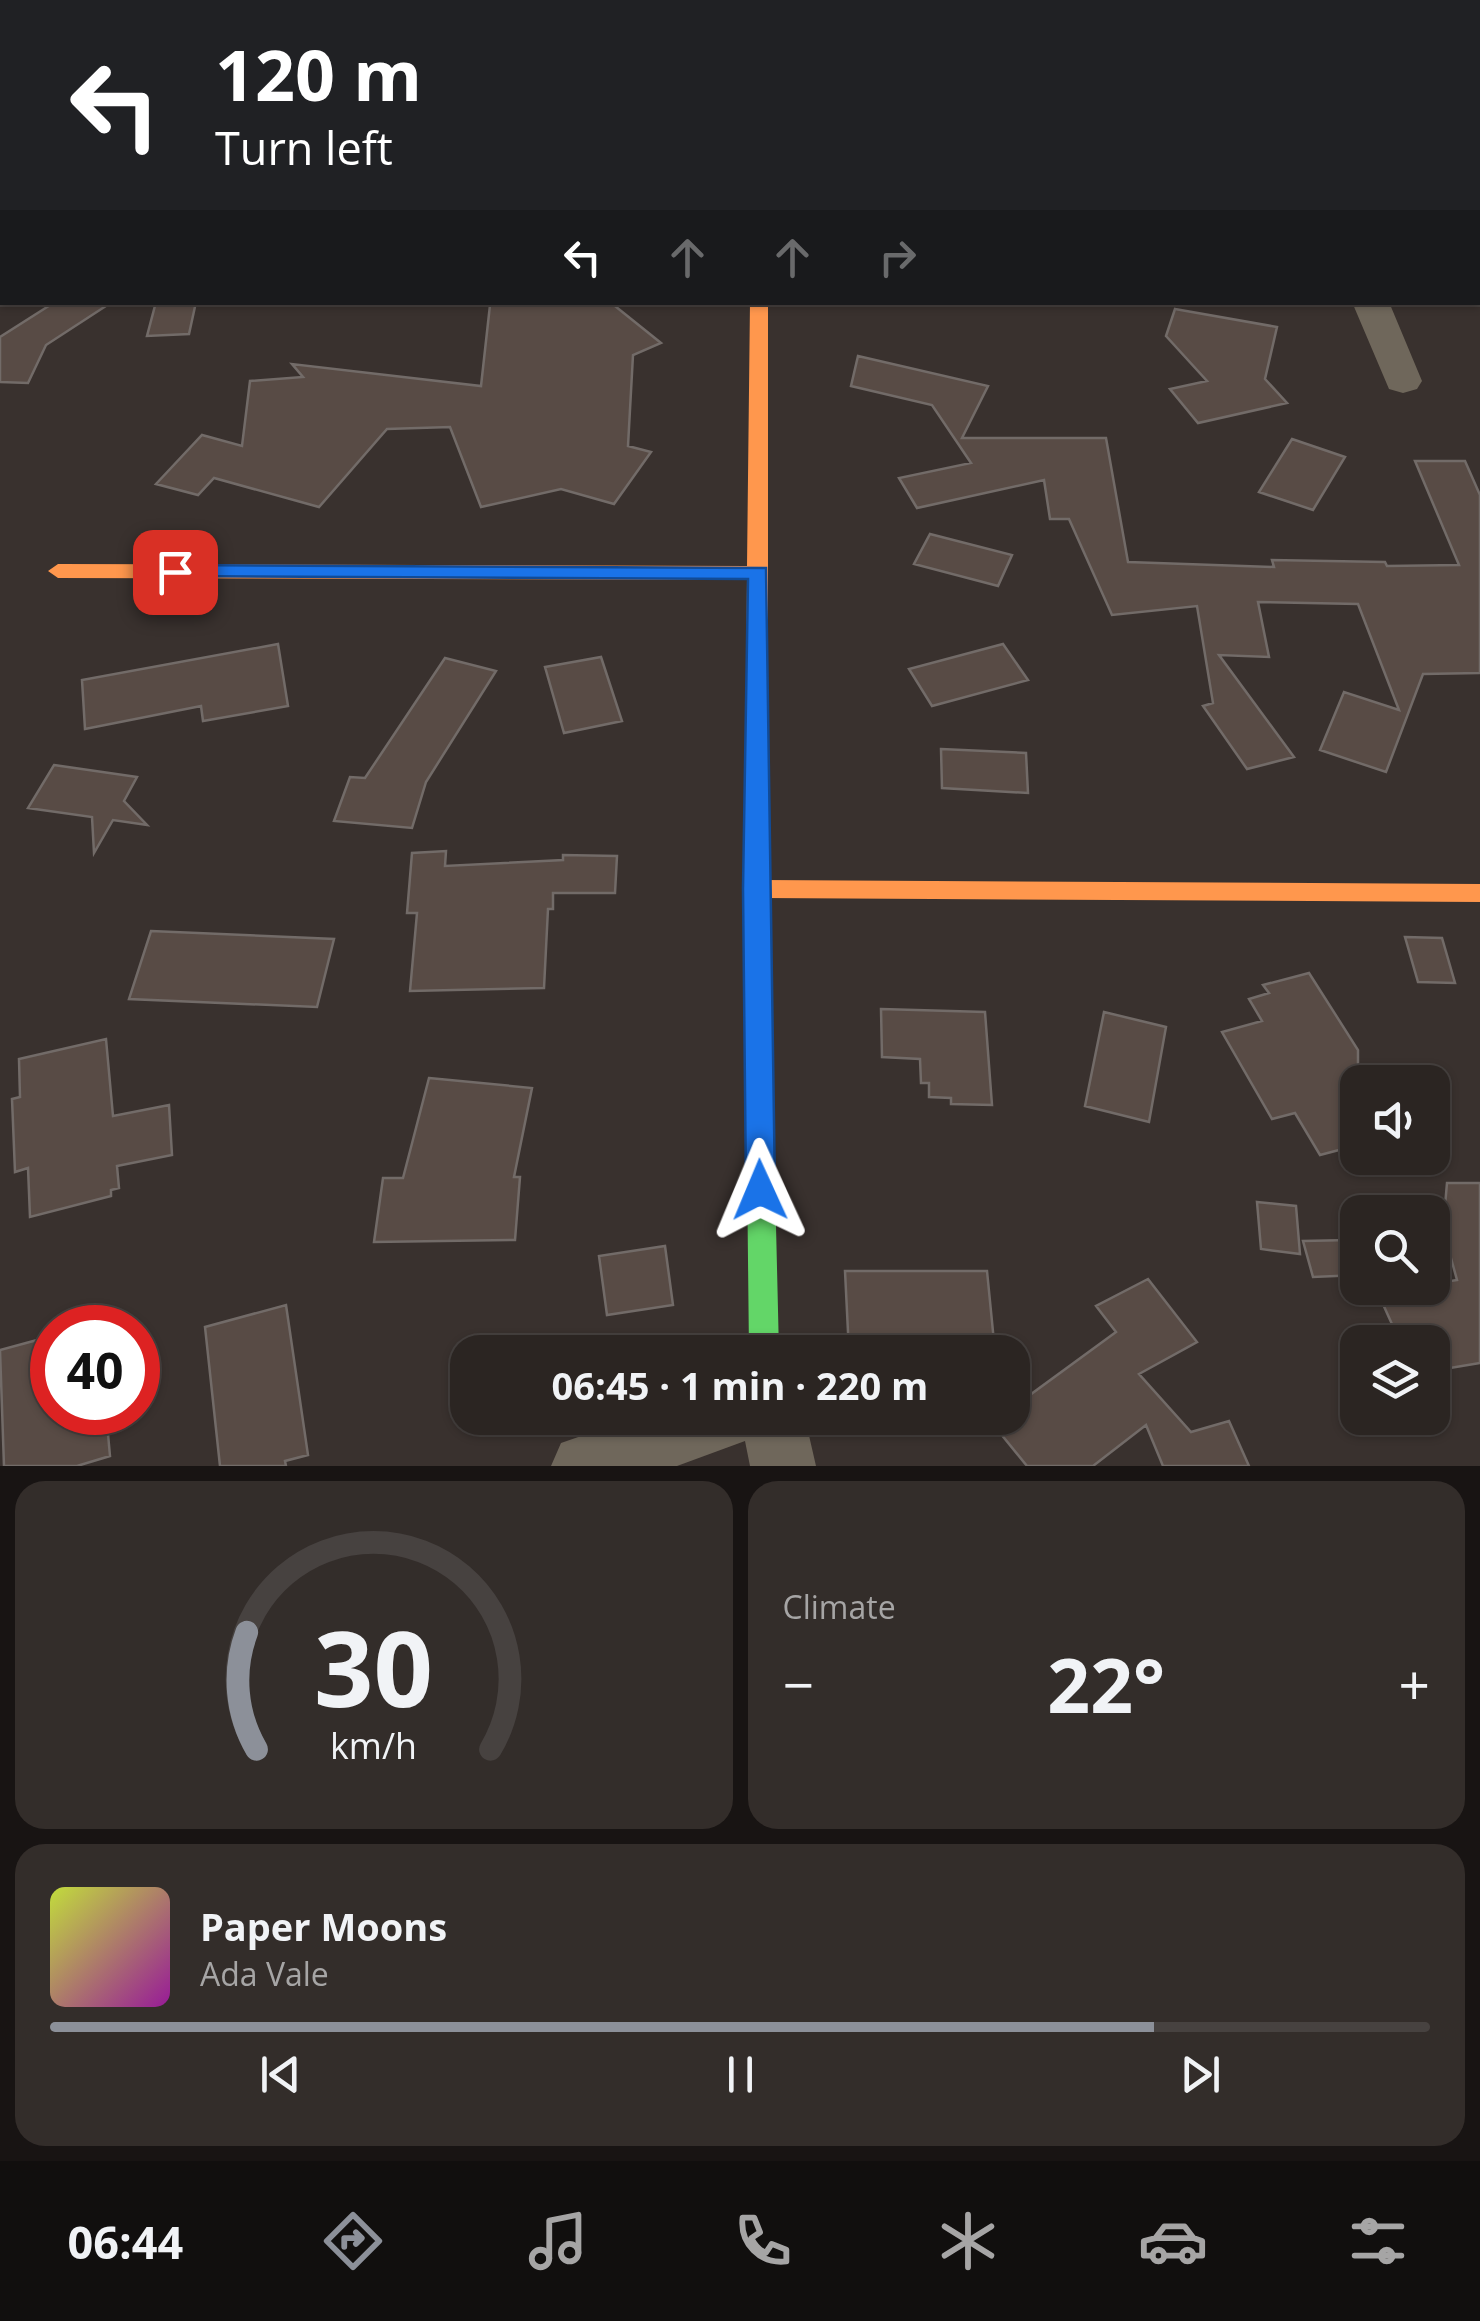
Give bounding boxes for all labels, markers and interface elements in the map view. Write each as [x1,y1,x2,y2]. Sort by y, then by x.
text: 120 m [215,26,422,122]
icon: left [50,40,180,170]
text: Turn left [215,117,393,178]
icon: left [555,230,610,285]
icon: ahead [660,230,715,285]
icon: ahead [765,230,820,285]
icon: right [870,230,925,285]
pin [133,530,218,615]
icon: arrive [148,545,203,600]
map controls [1340,1065,1450,1435]
button: sound [1340,1065,1450,1175]
position arrow [708,1138,812,1242]
button: search [1340,1195,1450,1305]
speed limit sign: 40 [30,1305,160,1435]
button: layers [1340,1325,1450,1435]
text: 06:45 · 1 min · 220 m [552,1359,928,1411]
text: Climate [783,1585,896,1628]
text: 30 [314,1596,433,1737]
text: 22° [1047,1633,1165,1735]
text: − [783,1646,814,1721]
text: + [1399,1646,1430,1721]
text: km/h [330,1721,417,1769]
text: Paper Moons [200,1900,447,1952]
text: Ada Vale [200,1952,329,1995]
icon: previous [253,2047,308,2102]
icon: pause [713,2047,768,2102]
icon: next [1173,2047,1228,2102]
icon: directions [318,2206,388,2276]
icon: music [523,2206,593,2276]
icon: phone [728,2206,798,2276]
icon: climate [933,2206,1003,2276]
icon: car [1138,2206,1208,2276]
icon: filters [1343,2206,1413,2276]
text: 06:44 [67,2211,183,2272]

